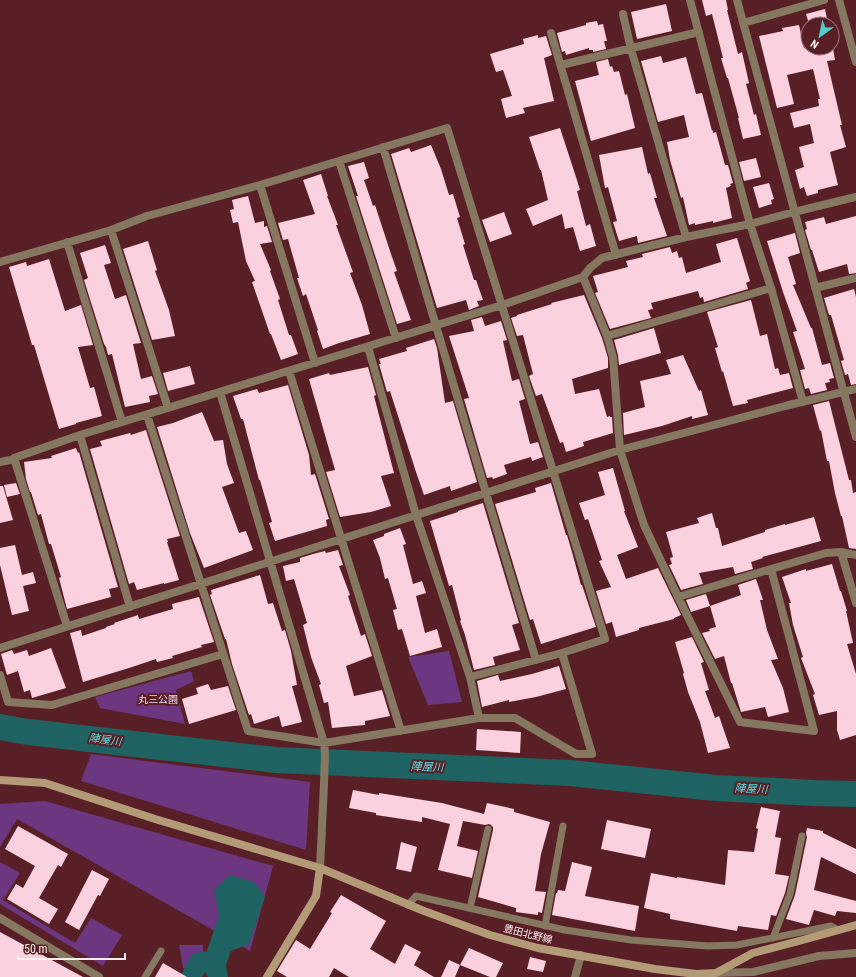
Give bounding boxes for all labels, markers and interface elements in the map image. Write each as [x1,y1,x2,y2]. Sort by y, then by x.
north arrow [800,16,840,56]
text: N [808,37,821,51]
park label: 丸三公園 [138,694,178,705]
water label: 陣屋川 [88,732,123,749]
water label: 陣屋川 [410,760,445,774]
water label: 陣屋川 [734,782,769,796]
street label: 豊田北野線 [502,923,554,945]
scale bar [18,935,125,961]
text: 50 m [24,942,48,956]

